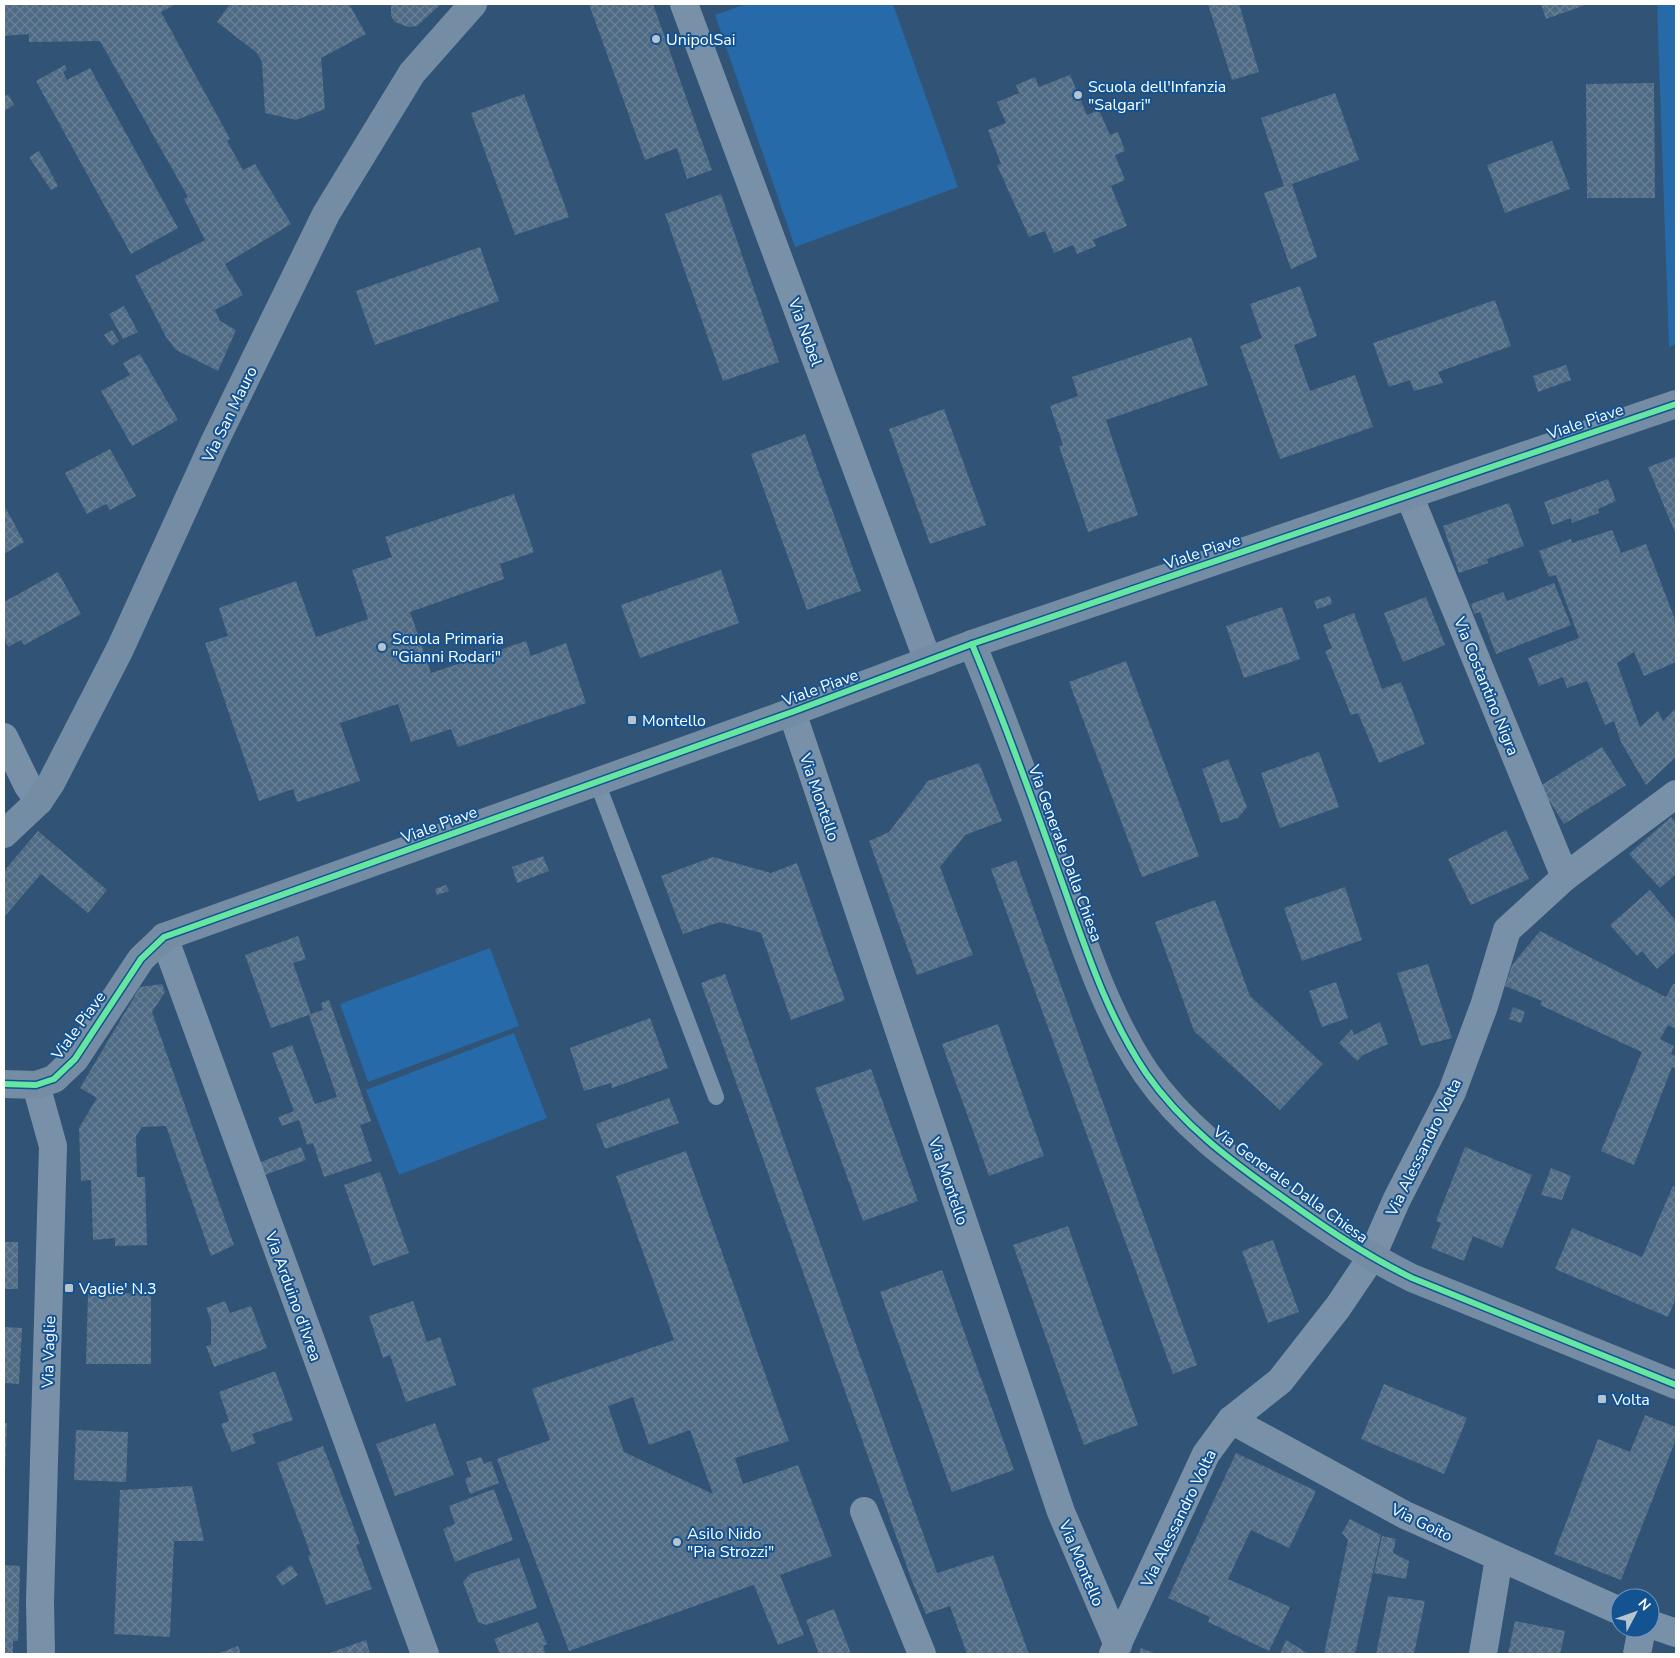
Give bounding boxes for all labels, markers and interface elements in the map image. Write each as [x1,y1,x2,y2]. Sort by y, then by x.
place label: UnipolSai [666,29,735,51]
marker: UnipolSai [650,33,662,45]
place label: Scuola dell'Infanzia "Salgari" [1088,76,1226,116]
marker: Scuola dell'Infanzia "Salgari" [1072,89,1084,101]
street label: Via Nobel [782,294,828,370]
street label: Via San Mauro [197,363,263,467]
street label: Viale Piave [1543,399,1626,446]
street label: Viale Piave [1160,529,1243,576]
street label: Via Costantino Nigra [1448,613,1524,759]
place label: Scuola Primaria "Gianni Rodari" [392,628,504,668]
marker: Scuola Primaria "Gianni Rodari" [376,641,388,653]
street label: Viale Piave [778,664,861,712]
place label: Montello [642,710,706,732]
marker: Montello [626,714,638,726]
street label: Via Montello [793,750,844,844]
street label: Via Generale Dalla Chiesa [1022,761,1107,945]
street label: Viale Piave [397,801,480,849]
street label: Viale Piave [46,987,111,1065]
street label: Via Alessandro Volta [1381,1075,1467,1221]
street label: Via Generale Dalla Chiesa [1207,1120,1373,1249]
street label: Via Montello [922,1134,973,1228]
street label: Via Arduino d'Ivrea [259,1227,327,1364]
place label: Vaglie' N.3 [78,1278,157,1300]
marker: Vaglie' N.3 [63,1282,75,1294]
street label: Via Vaglie [37,1316,61,1390]
place label: Volta [1611,1389,1650,1411]
marker: Volta [1596,1393,1608,1405]
street label: Via Alessandro Volta [1136,1446,1222,1592]
street label: Via Goito [1386,1498,1456,1547]
street label: Via Montello [1053,1516,1109,1610]
place label: Asilo Nido "Pia Strozzi" [687,1523,774,1563]
marker: Asilo Nido "Pia Strozzi" [671,1536,683,1548]
north arrow [1610,1588,1660,1638]
text: N [1634,1595,1655,1615]

